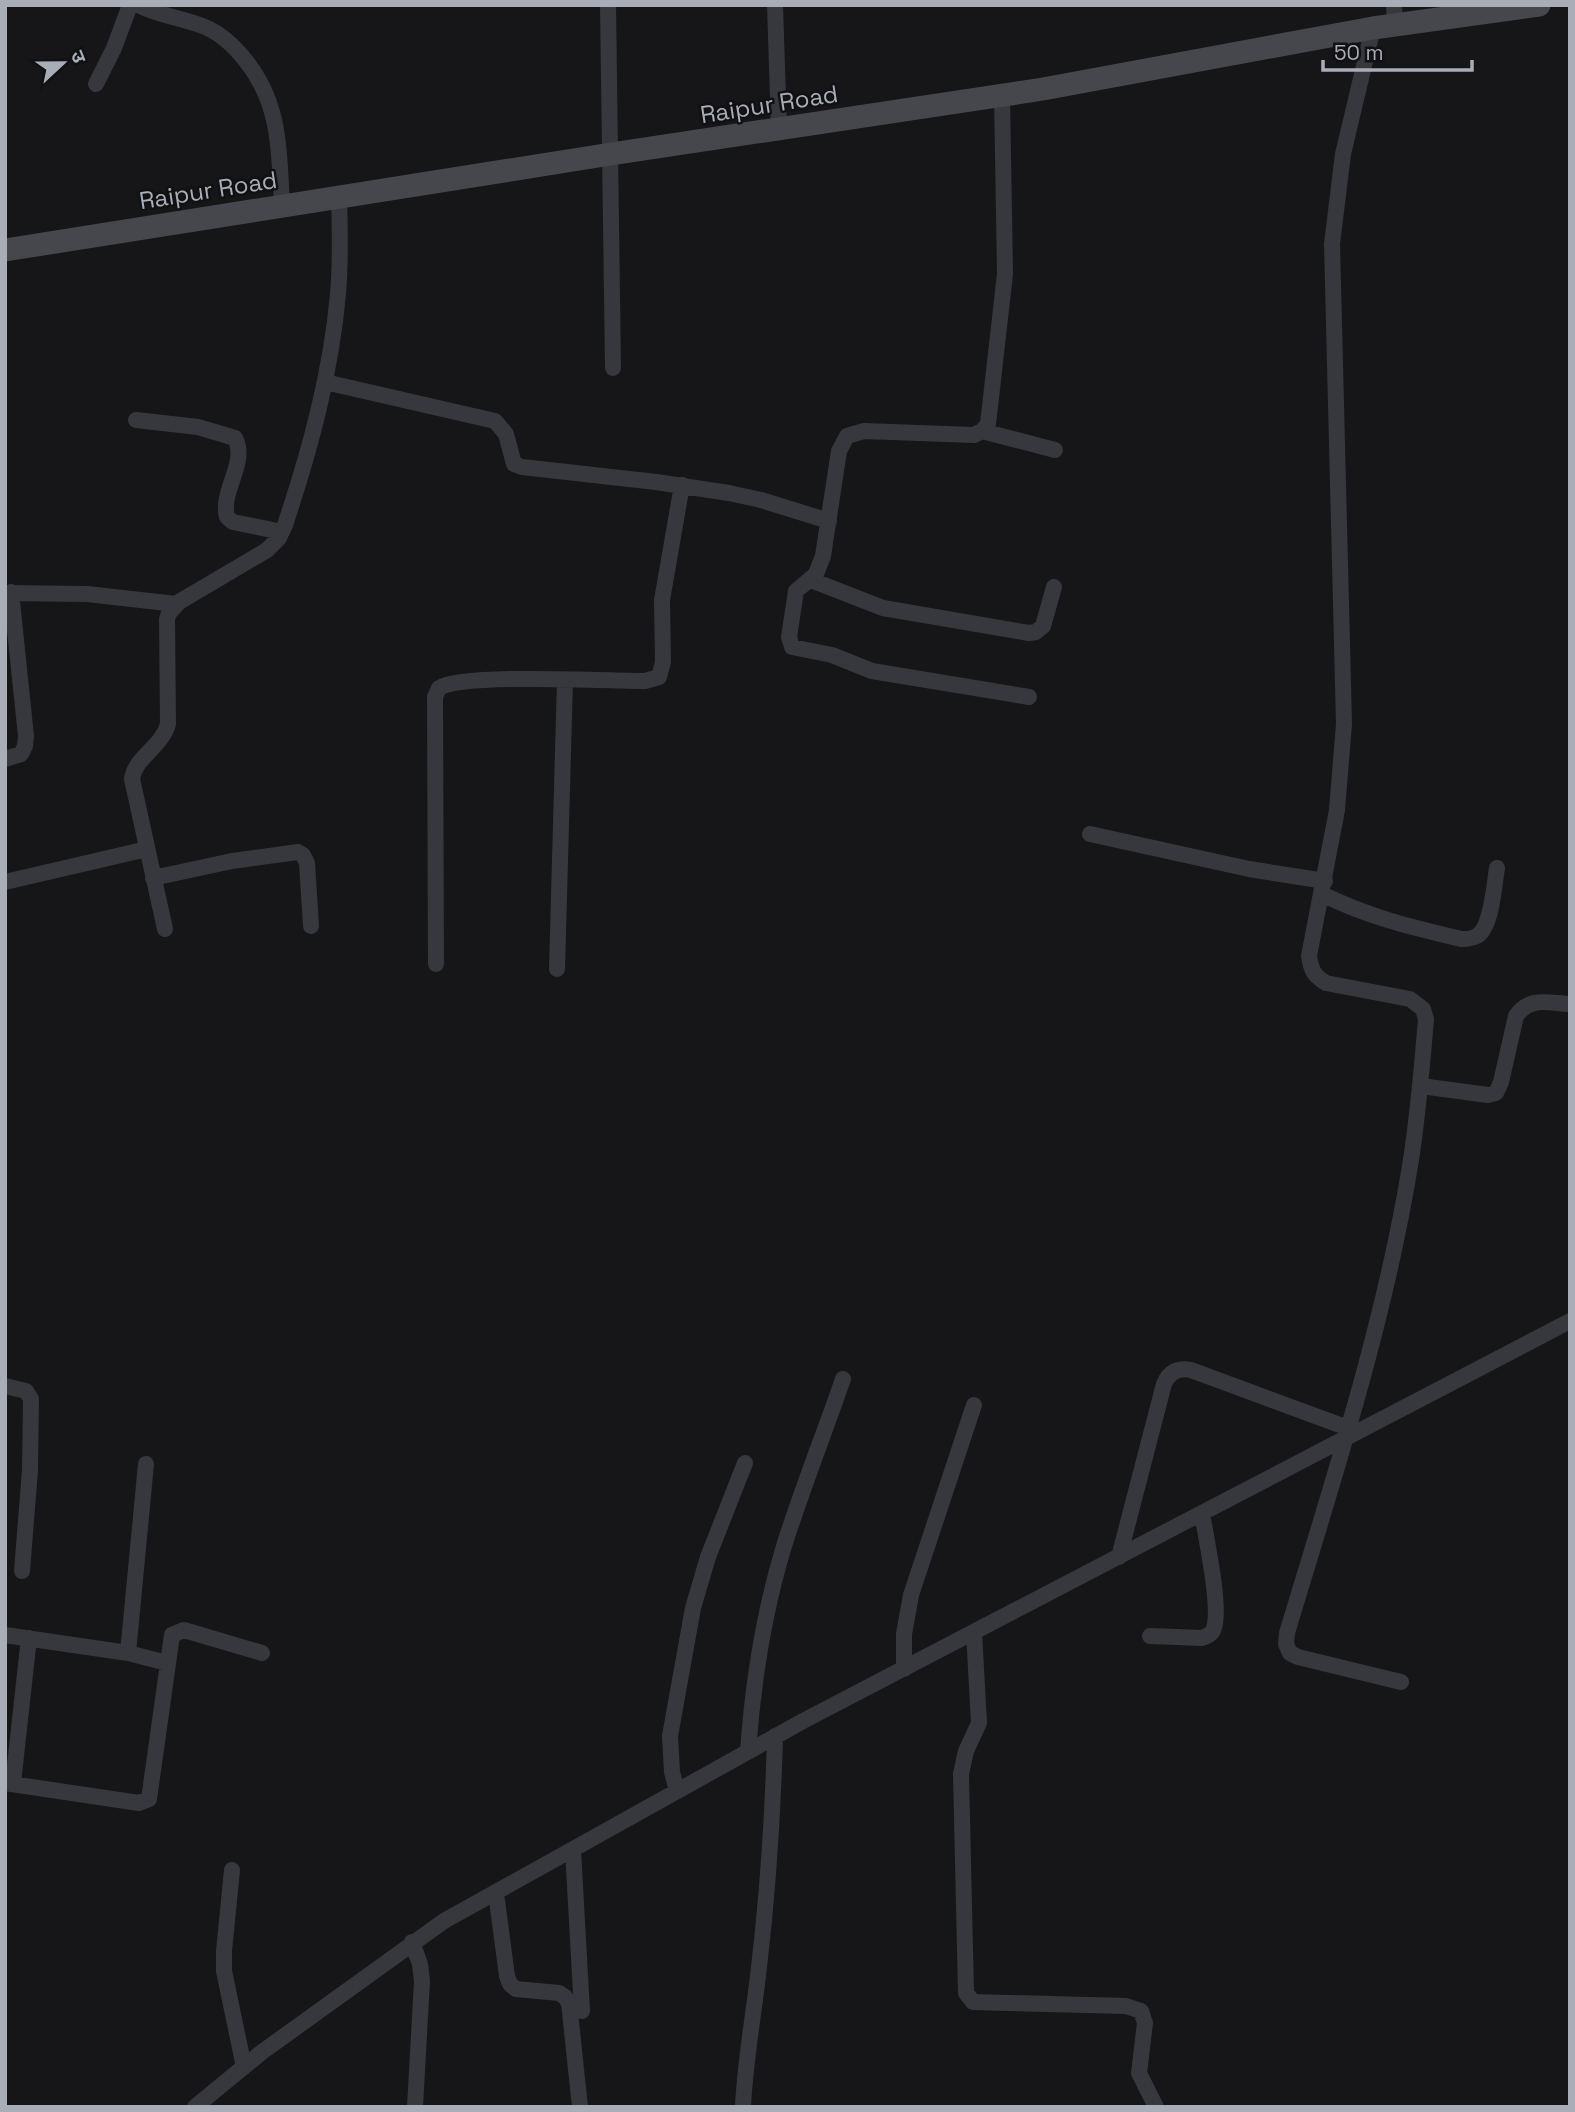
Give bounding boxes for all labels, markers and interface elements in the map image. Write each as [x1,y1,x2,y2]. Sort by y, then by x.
north arrow [28,28,98,98]
scale bar [1323,28,1472,72]
text: 50 m [1334,39,1384,66]
text: उ [65,47,92,67]
street label: Raipur Road [698,78,840,130]
street label: Raipur Road [137,164,279,216]

